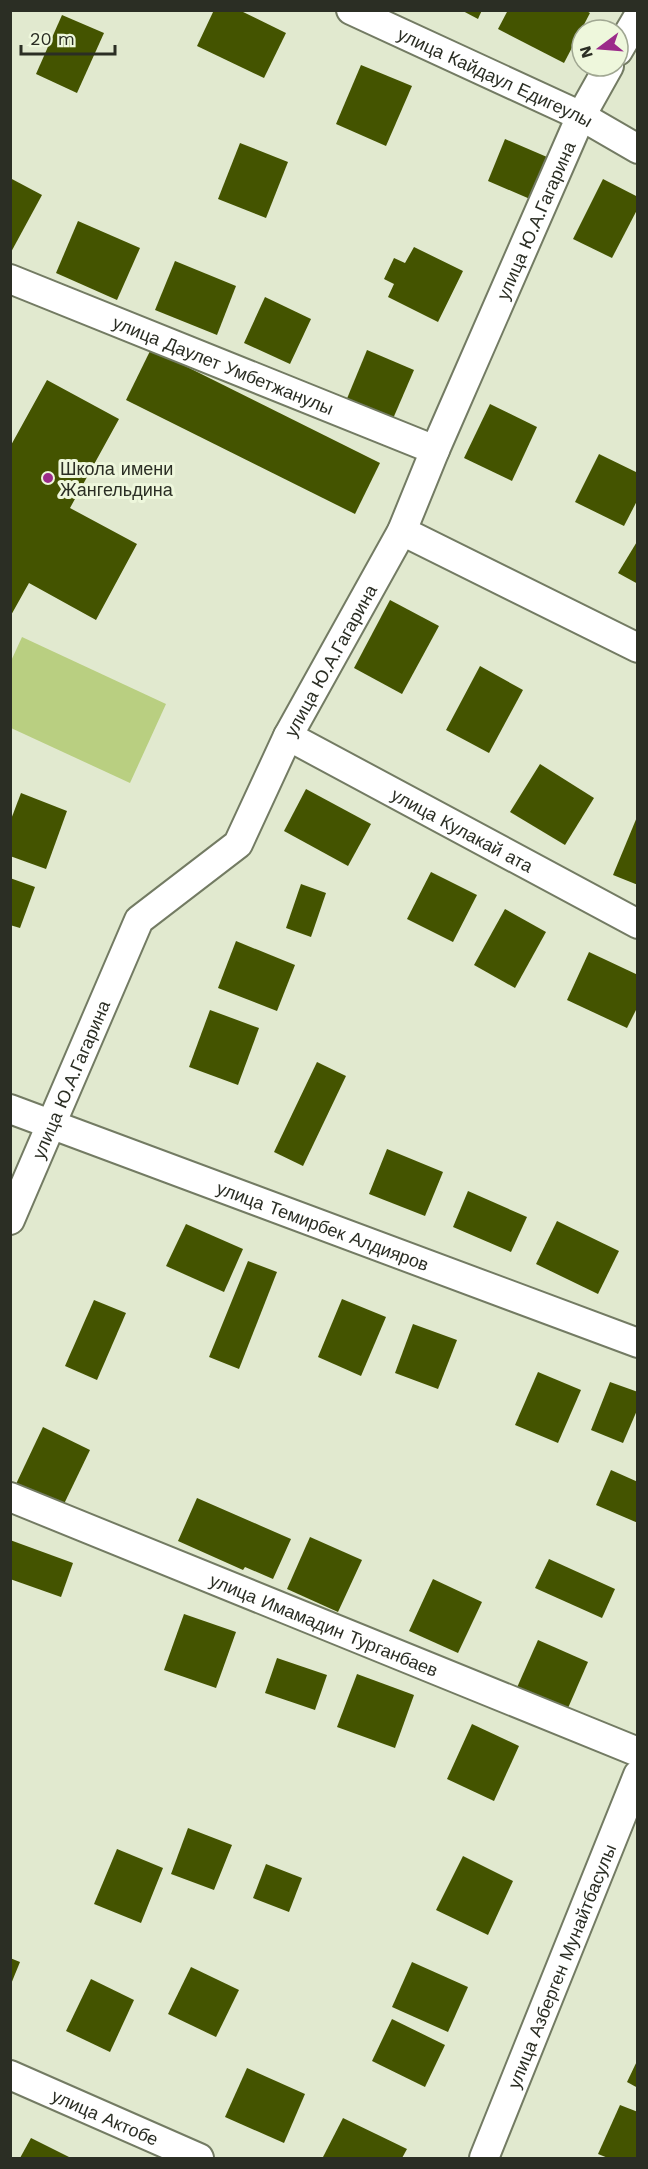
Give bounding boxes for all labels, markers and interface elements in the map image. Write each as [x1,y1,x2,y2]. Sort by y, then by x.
scale bar [21,18,116,56]
north arrow [570,18,630,78]
street label: улица Кайдаул Едигеулы [395,23,597,131]
text: 20 m [30,28,75,49]
text: N [575,44,597,60]
street label: улица Ю.А.Гагарина [492,137,580,303]
street label: улица Даулет Умбетжанулы [110,311,337,419]
place label: Школа имени Жангельдина [60,458,174,500]
marker: Школа имени Жангельдина [41,471,55,485]
street label: улица Ю.А.Гагарина [280,580,381,740]
street label: улица Кулакай ата [388,783,538,877]
street label: улица Ю.А.Гагарина [27,996,114,1162]
street label: улица Темирбек Алдияров [214,1177,432,1275]
street label: улица Имамадин Турганбаев [207,1569,441,1680]
street label: улица Азберген Мунайтбасулы [503,1841,620,2091]
street label: улица Актобе [49,2084,162,2149]

